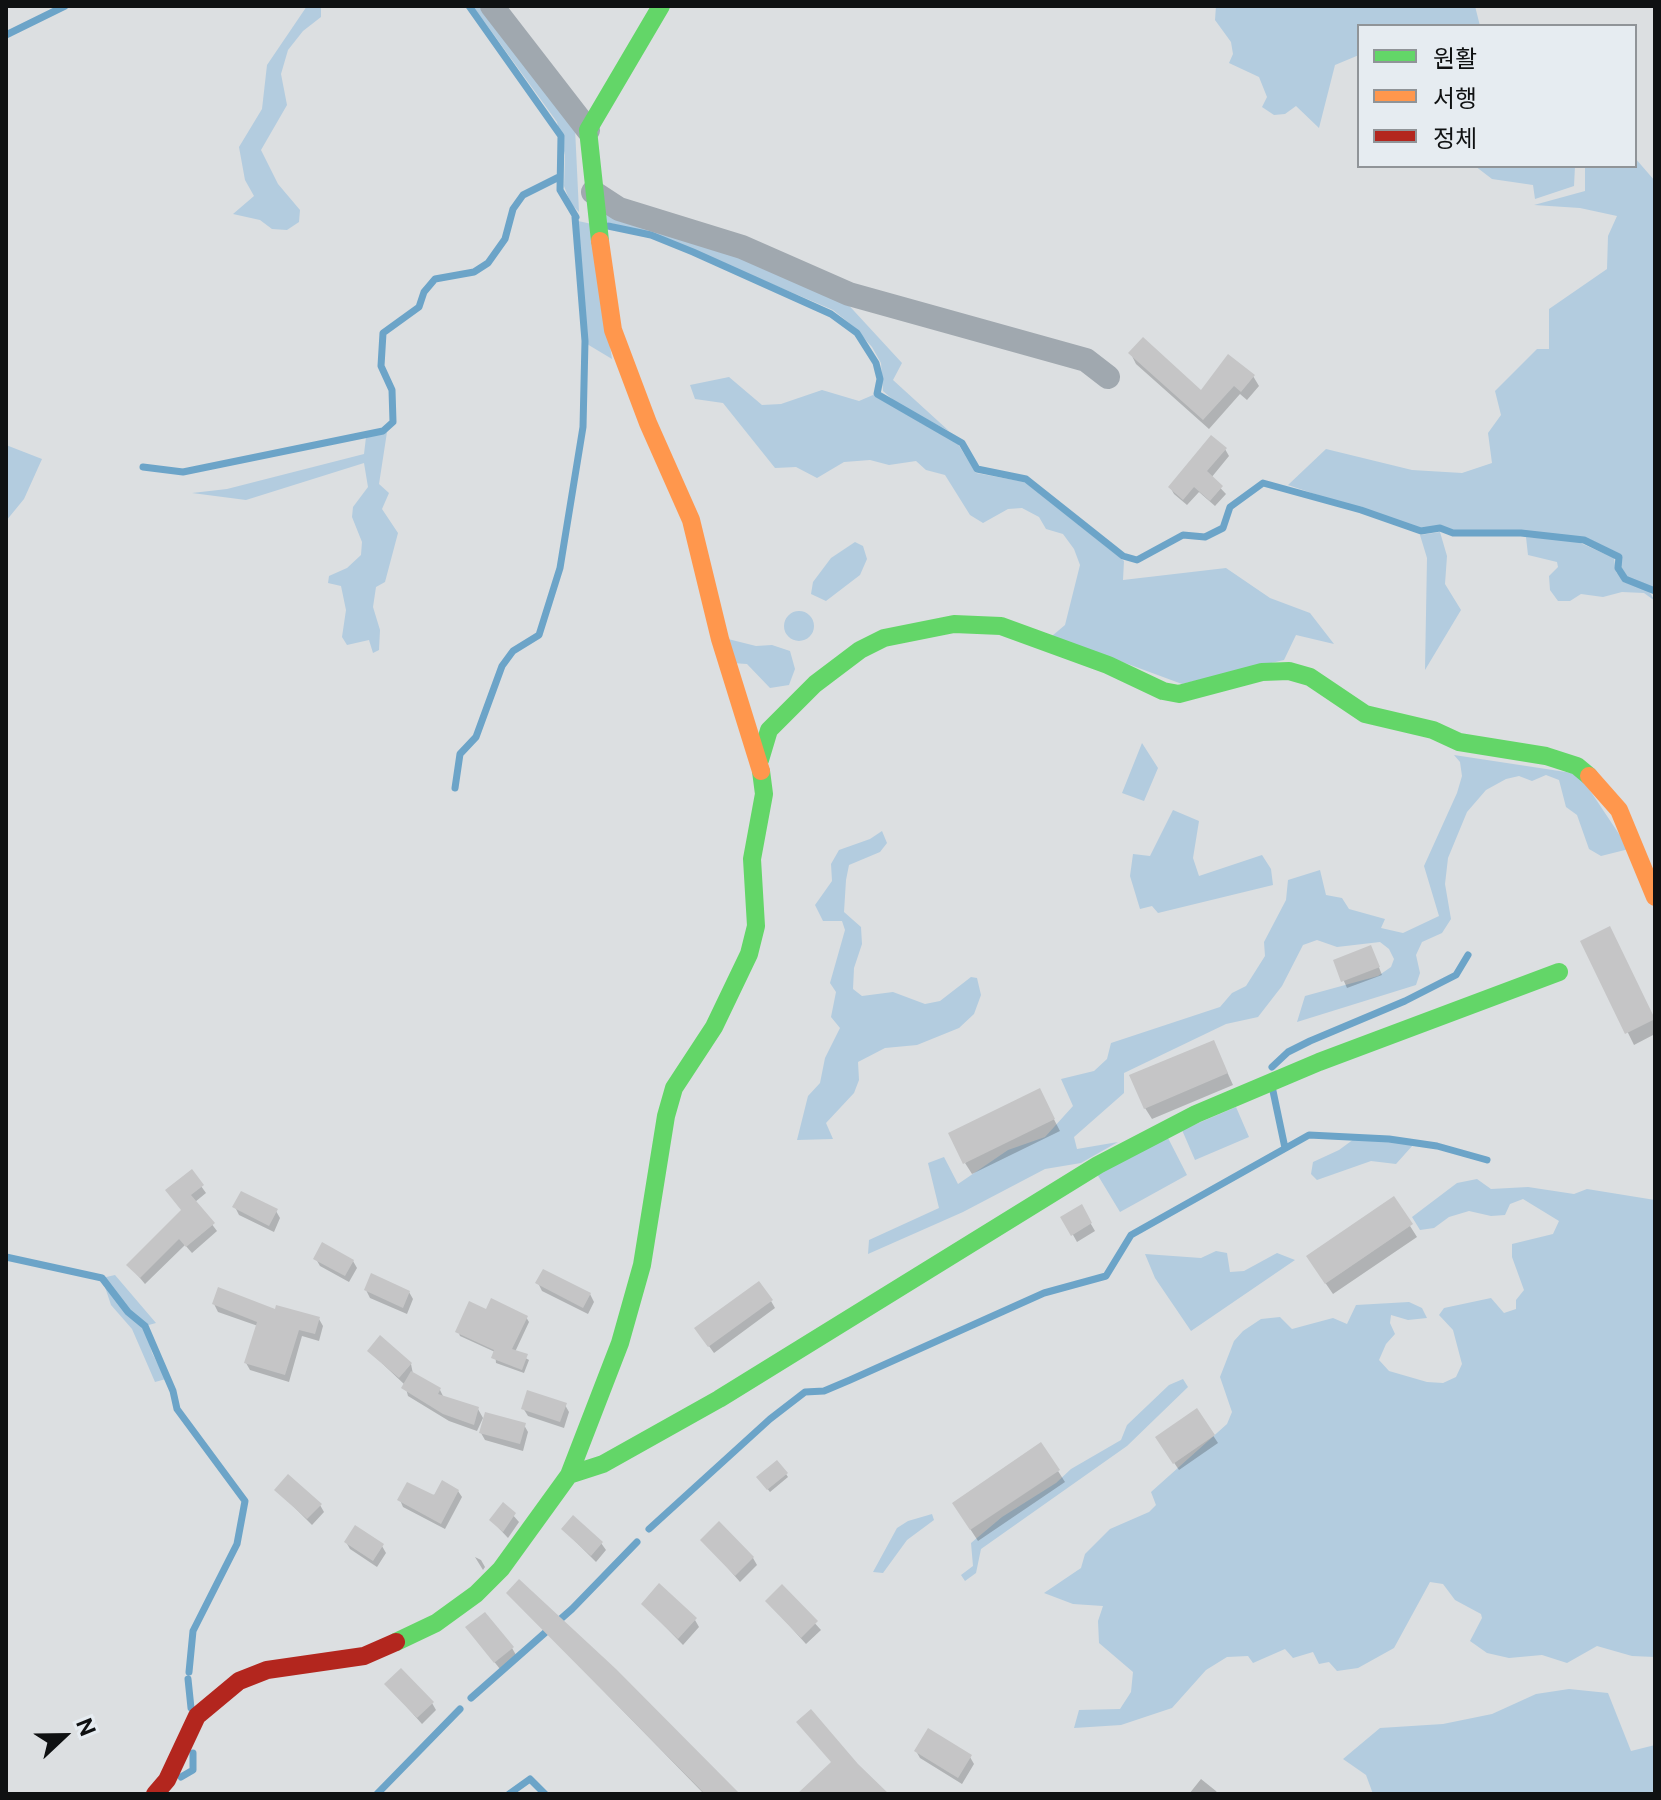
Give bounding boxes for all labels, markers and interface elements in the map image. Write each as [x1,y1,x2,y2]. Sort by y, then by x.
legend [1357,24,1637,168]
text: 원활 [1433,44,1477,72]
text: 서행 [1433,84,1477,112]
text: 정체 [1433,124,1477,152]
north arrow [24,1696,104,1776]
text: N [71,1714,102,1740]

